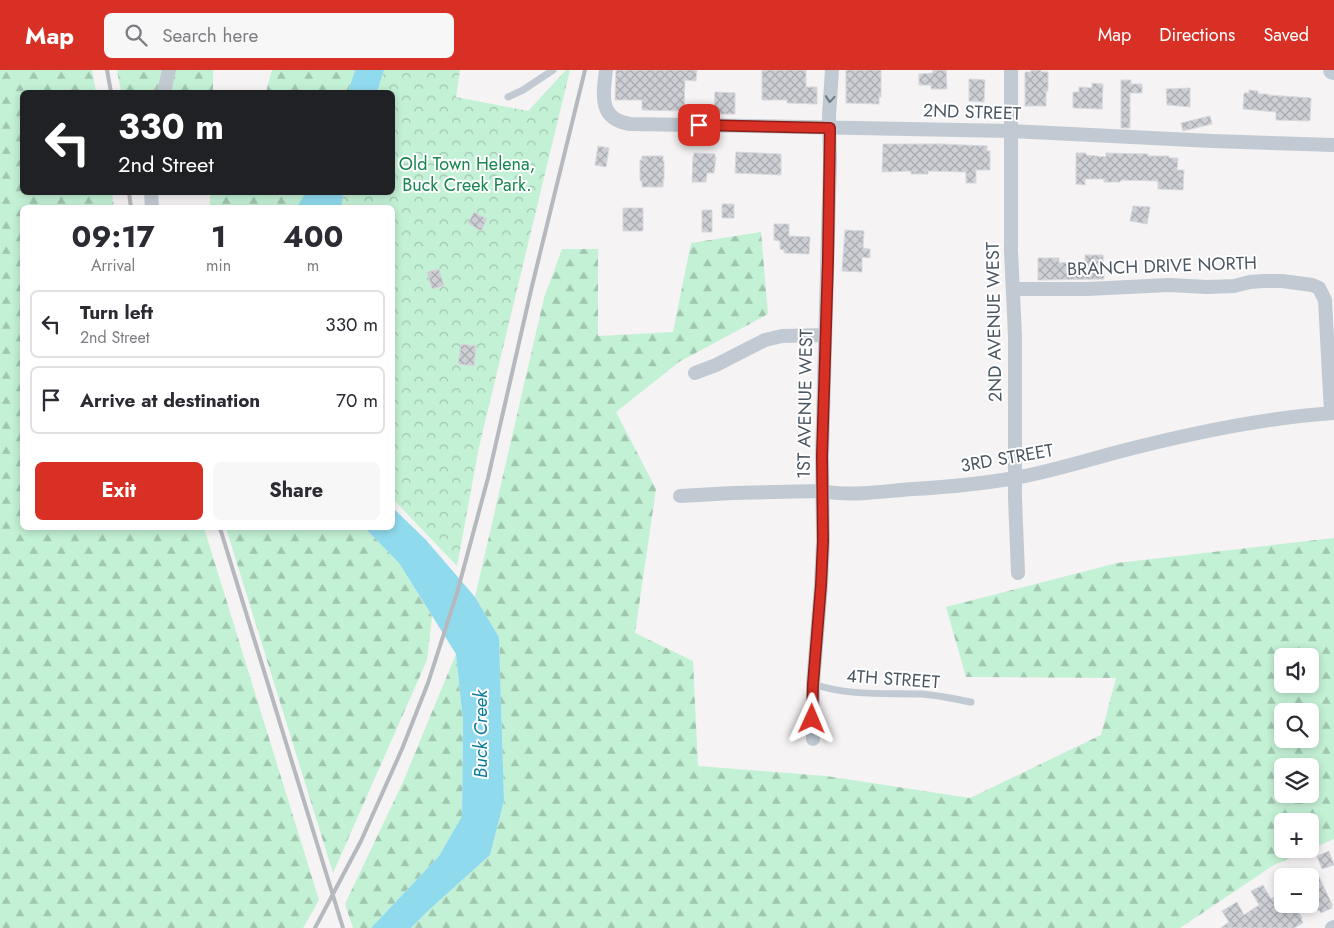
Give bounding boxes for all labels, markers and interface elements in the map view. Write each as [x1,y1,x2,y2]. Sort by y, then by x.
search box [104,13,454,58]
text: Map [25,18,74,53]
icon: search [122,21,150,49]
text: Search here [162,22,258,49]
text: Map [1098,22,1131,48]
text: Directions [1159,22,1235,48]
text: Saved [1263,22,1309,48]
one-way arrow [825,95,836,103]
street label: 2ND STREET [922,97,1022,127]
text: 330 m [118,102,224,152]
pin [678,104,720,146]
icon: left [35,110,100,175]
icon: arrive [685,111,713,139]
text: 2nd Street [118,148,214,180]
park label: Old Town Helena, Buck Creek Park. [399,151,535,198]
text: 09:17 [72,215,155,258]
text: 1 [211,215,226,258]
text: 400 [283,215,343,258]
street label: 2ND AVENUE WEST [980,241,1008,402]
street label: BRANCH DRIVE NORTH [1067,250,1257,282]
text: Arrival [91,254,135,277]
text: min [206,254,231,277]
text: m [307,254,319,277]
text: Turn left [80,299,153,326]
icon: left [37,310,65,338]
text: 330 m [325,311,378,338]
text: 2nd Street [80,326,150,349]
street label: 1ST AVENUE WEST [791,328,819,479]
icon: arrive [37,386,65,414]
text: Arrive at destination [80,387,260,414]
text: 70 m [336,387,378,414]
street label: 3RD STREET [958,437,1056,479]
button: Exit [35,462,203,520]
button: Share [213,462,380,520]
map controls [1274,648,1319,913]
button: sound [1274,648,1319,693]
street label: 4TH STREET [845,663,941,695]
water label: Buck Creek [467,689,494,778]
position arrow [785,692,837,744]
button: search [1274,703,1319,748]
button: layers [1274,758,1319,803]
button: + [1274,813,1319,858]
button: − [1274,868,1319,913]

